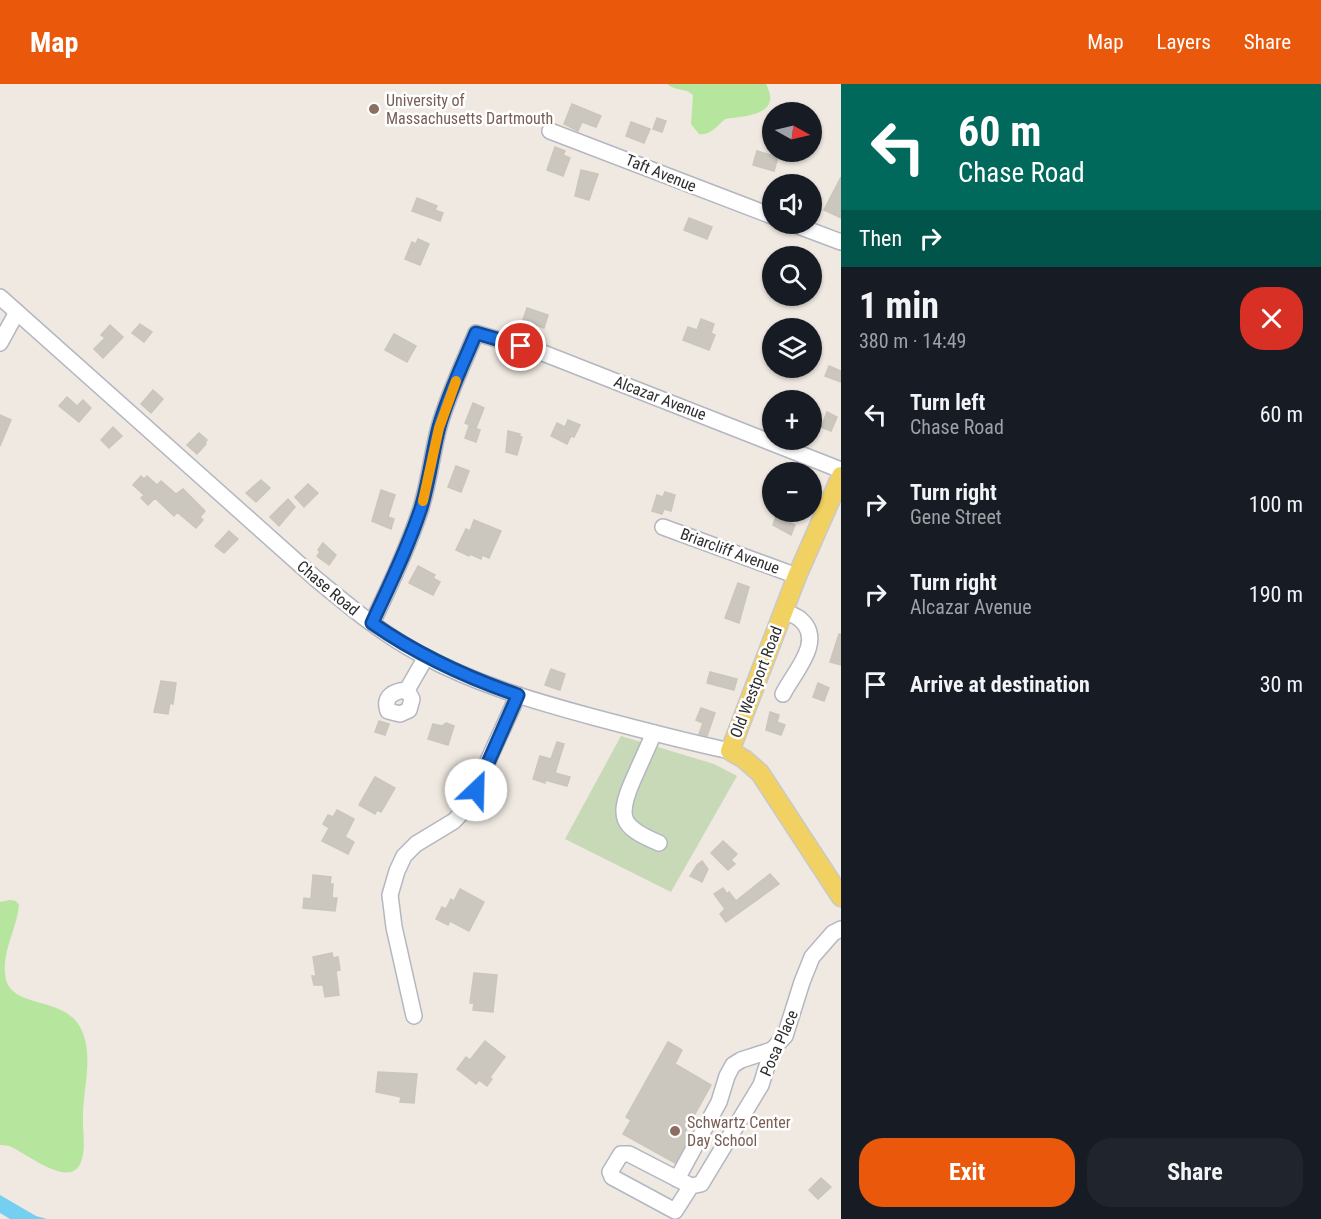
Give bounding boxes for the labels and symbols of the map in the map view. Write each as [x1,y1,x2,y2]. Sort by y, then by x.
place label: University of Massachusetts Dartmouth [386,91,553,128]
marker: University of Massachusetts Dartmouth [367,102,381,116]
north arrow [762,102,822,162]
street label: Taft Avenue [623,150,699,196]
pin [495,320,546,371]
street label: Alcazar Avenue [611,372,709,424]
street label: Briarcliff Avenue [678,524,782,578]
street label: Chase Road [293,557,363,619]
street label: Old Westport Road [726,623,786,741]
position arrow [444,758,508,822]
street label: Posa Place [756,1007,802,1079]
place label: Schwartz Center Day School [687,1113,791,1150]
marker: Schwartz Center Day School [668,1124,682,1138]

